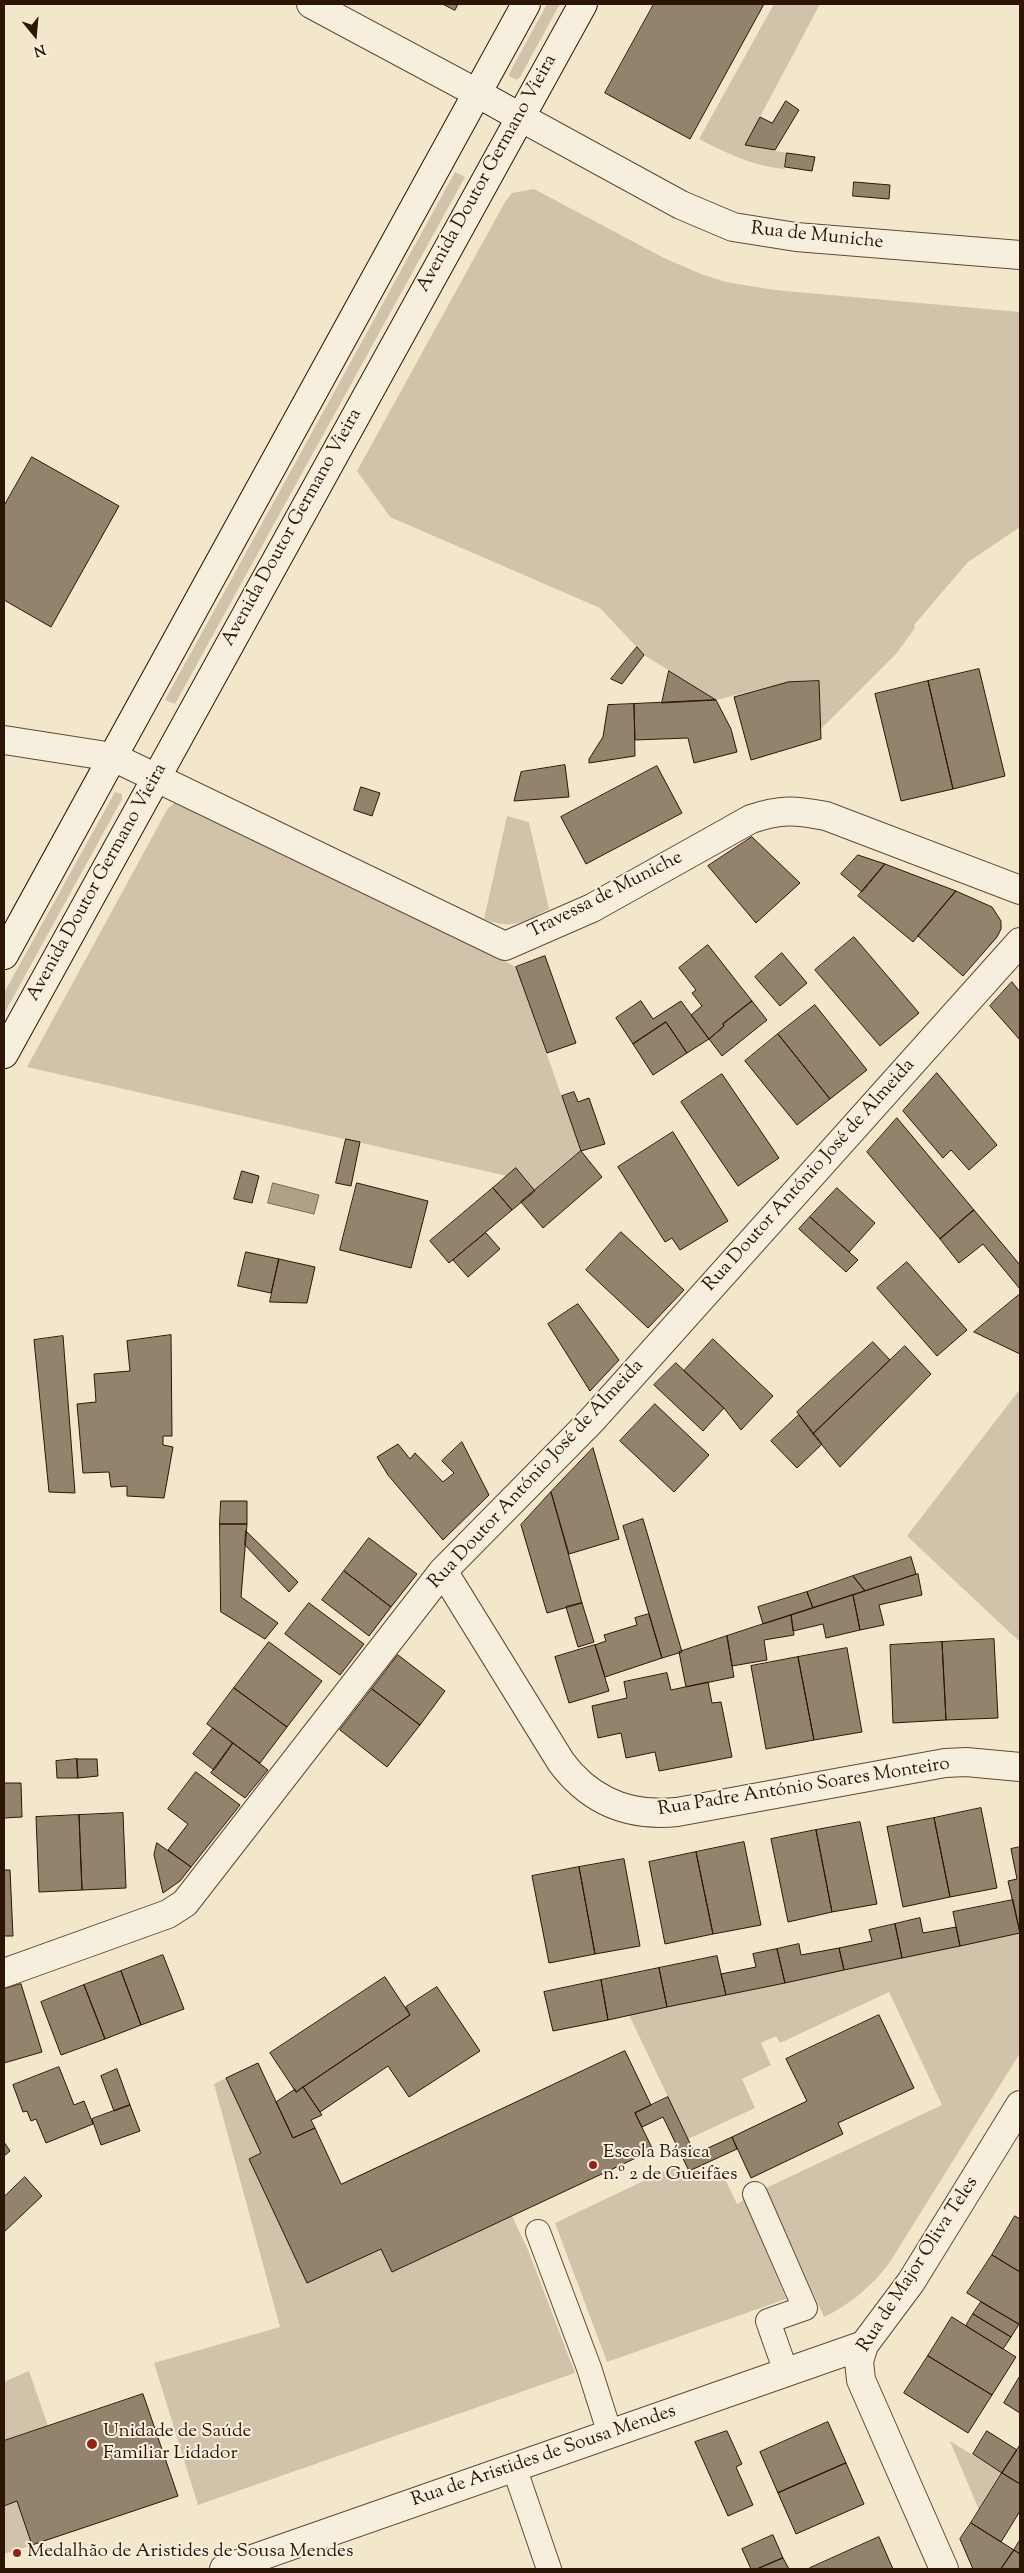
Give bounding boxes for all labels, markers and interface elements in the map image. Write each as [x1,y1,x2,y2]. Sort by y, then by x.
north arrow [10,10,60,60]
text: N [31,38,48,61]
street label: Avenida Doutor Germano Vieira [413,51,563,297]
street label: Rua de Muniche [750,219,884,255]
street label: Avenida Doutor Germano Vieira [218,405,368,651]
street label: Avenida Doutor Germano Vieira [23,760,173,1006]
street label: Travessa de Muniche [525,847,687,945]
street label: Rua Doutor António José de Almeida [699,1055,921,1297]
street label: Rua Doutor António José de Almeida [425,1356,649,1594]
street label: Rua Padre António Soares Monteiro [656,1754,952,1822]
place label: Escola Básica n.º 2 de Gueifães [603,2143,738,2187]
marker: Escola Básica n.º 2 de Gueifães [587,2159,599,2171]
street label: Rua de Major Oliva Teles [854,2173,984,2357]
street label: Rua de Aristides de Sousa Mendes [409,2401,679,2513]
place label: Unidade de Saúde Familiar Lidador [103,2422,251,2466]
marker: Unidade de Saúde Familiar Lidador [85,2437,99,2451]
place label: Medalhão de Aristides de Sousa Mendes [27,2542,353,2564]
marker: Medalhão de Aristides de Sousa Mendes [11,2547,23,2559]

